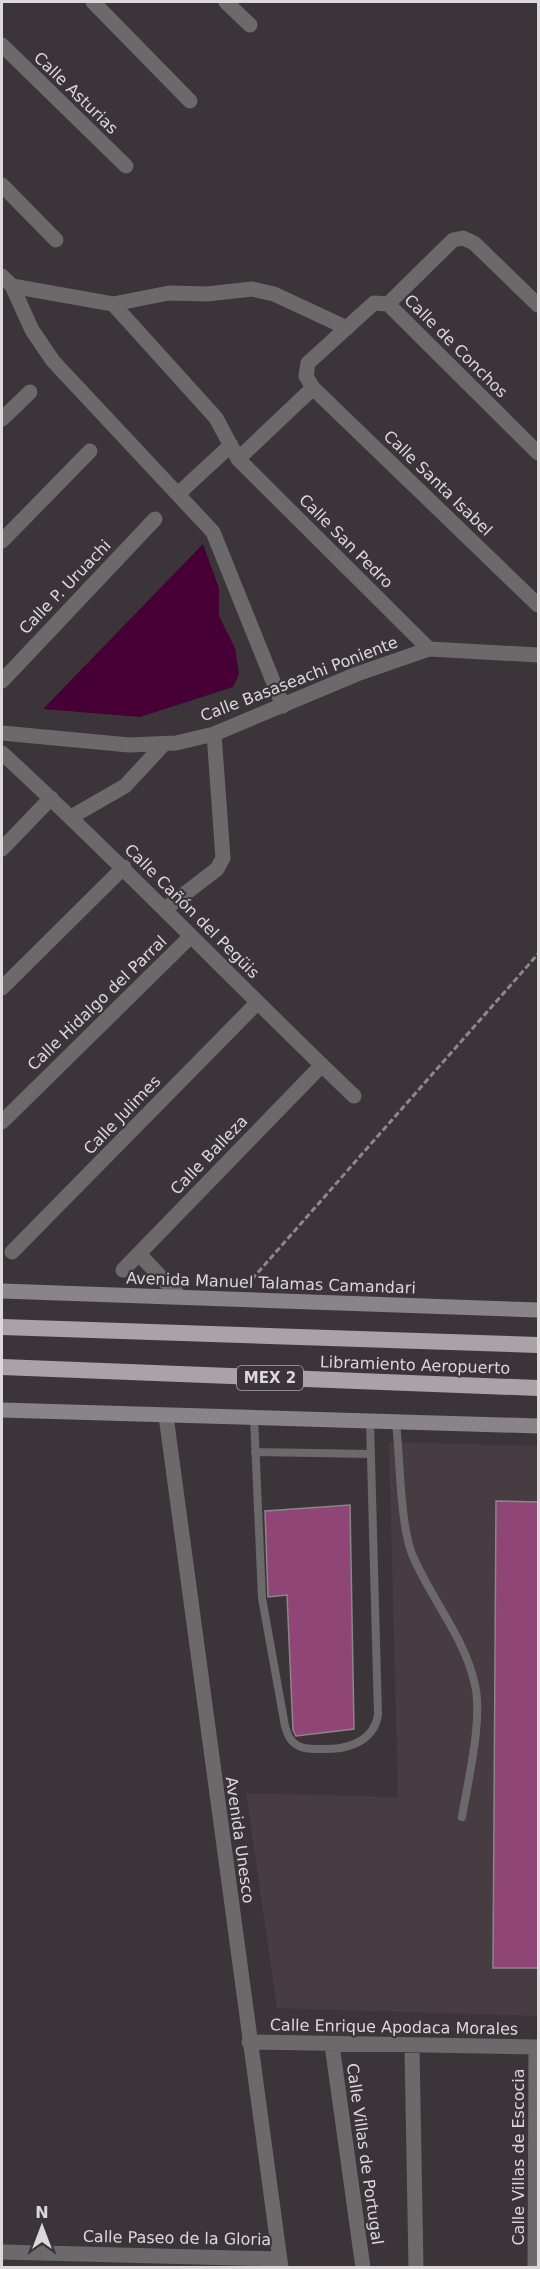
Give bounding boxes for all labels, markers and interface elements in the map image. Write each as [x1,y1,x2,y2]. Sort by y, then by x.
street label: Calle Asturias [30,48,122,138]
street label: Calle de Conchos [400,290,512,402]
street label: Calle Santa Isabel [380,426,496,540]
street label: Calle San Pedro [295,490,397,592]
street label: Calle P. Uruachi [15,536,115,638]
street label: Calle Basaseachi Poniente [198,633,400,725]
street label: Calle Cañón del Pegüis [121,840,263,982]
street label: Calle Hidalgo del Parral [23,932,171,1074]
street label: Calle Julimes [80,1072,164,1158]
street label: Calle Balleza [167,1112,251,1198]
street label: Avenida Manuel Talamas Camandari [126,1268,416,1298]
street label: Libramiento Aeropuerto [320,1352,510,1378]
road number: MEX 2 [237,1366,303,1390]
street label: Avenida Unesco [222,1776,258,1904]
street label: Calle Enrique Apodaca Morales [270,2015,518,2039]
street label: Calle Villas de Portugal [343,2062,387,2246]
street label: Calle Villas de Escocia [509,2068,528,2246]
north arrow [12,2197,72,2257]
text: N [35,2203,49,2222]
street label: Calle Paseo de la Gloria [83,2227,271,2249]

